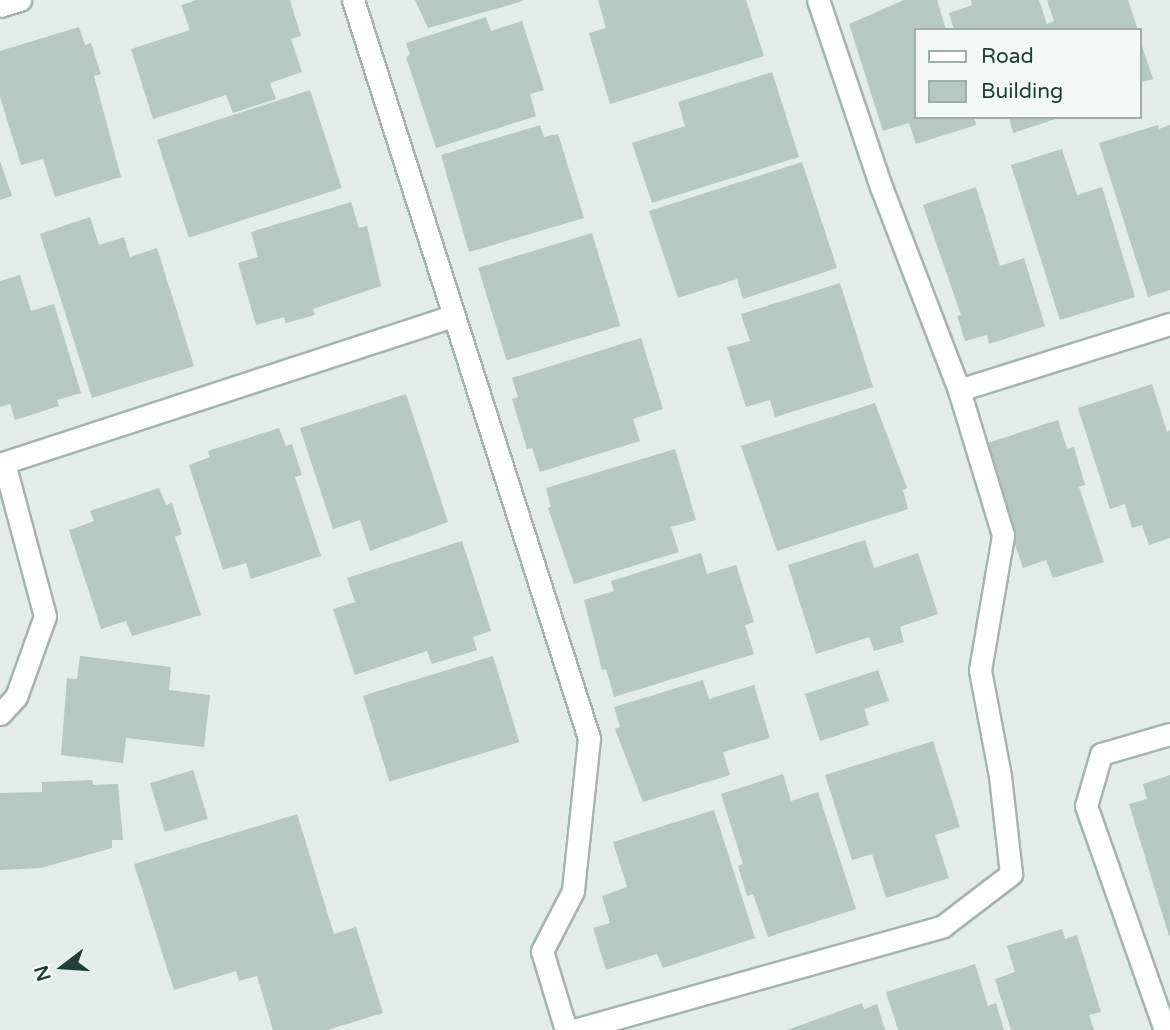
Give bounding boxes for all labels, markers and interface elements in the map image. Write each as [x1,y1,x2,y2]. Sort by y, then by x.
legend [914,28,1142,119]
text: Road [981,44,1034,69]
text: Building [981,79,1063,104]
north arrow [28,932,98,1002]
text: N [30,963,56,984]

